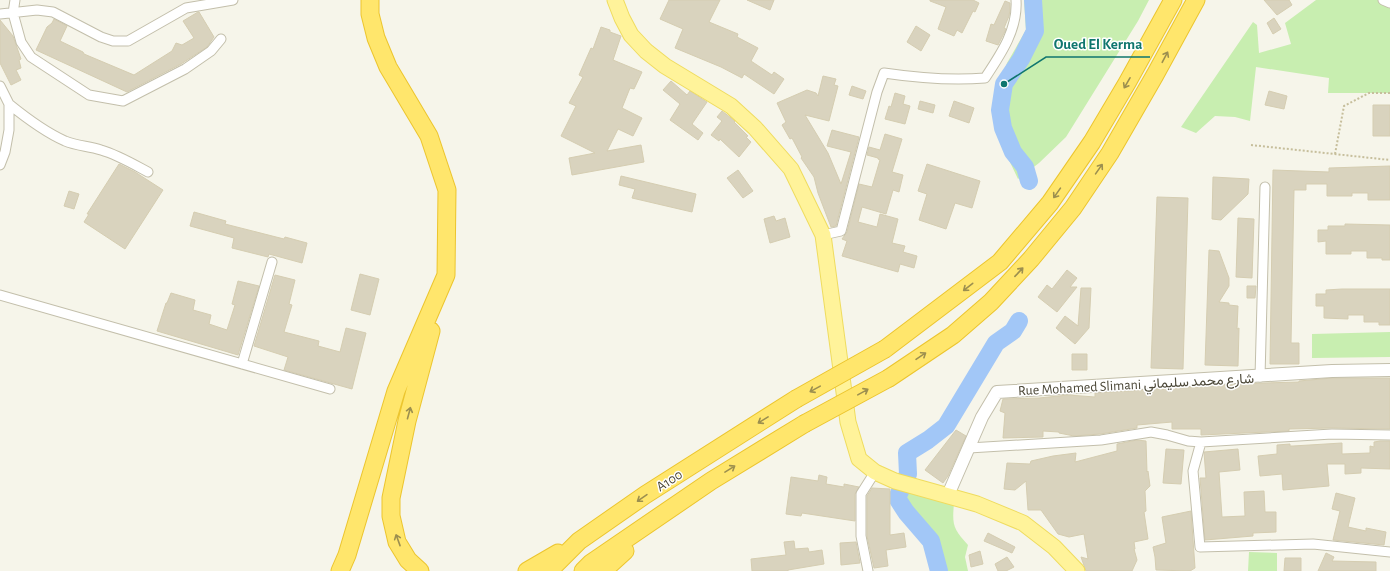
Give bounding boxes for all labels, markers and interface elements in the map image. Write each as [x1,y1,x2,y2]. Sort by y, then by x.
callout: Oued El Kerma [1046,30,1150,57]
text: Oued El Kerma [1054,37,1142,52]
one-way arrow [1162,52,1169,64]
one-way arrow [1122,77,1130,89]
one-way arrow [1095,164,1103,175]
one-way arrow [1053,187,1061,198]
one-way arrow [1015,267,1024,277]
one-way arrow [963,283,974,291]
one-way arrow [915,352,926,360]
street label: Rue Mohamed Slimani شارع محمد سليماني [1018,372,1255,402]
one-way arrow [809,385,821,393]
one-way arrow [857,387,869,395]
one-way arrow [406,407,413,420]
one-way arrow [757,416,769,424]
one-way arrow [724,465,736,473]
street label: A100 [654,467,685,494]
one-way arrow [637,494,648,502]
one-way arrow [393,535,401,547]

